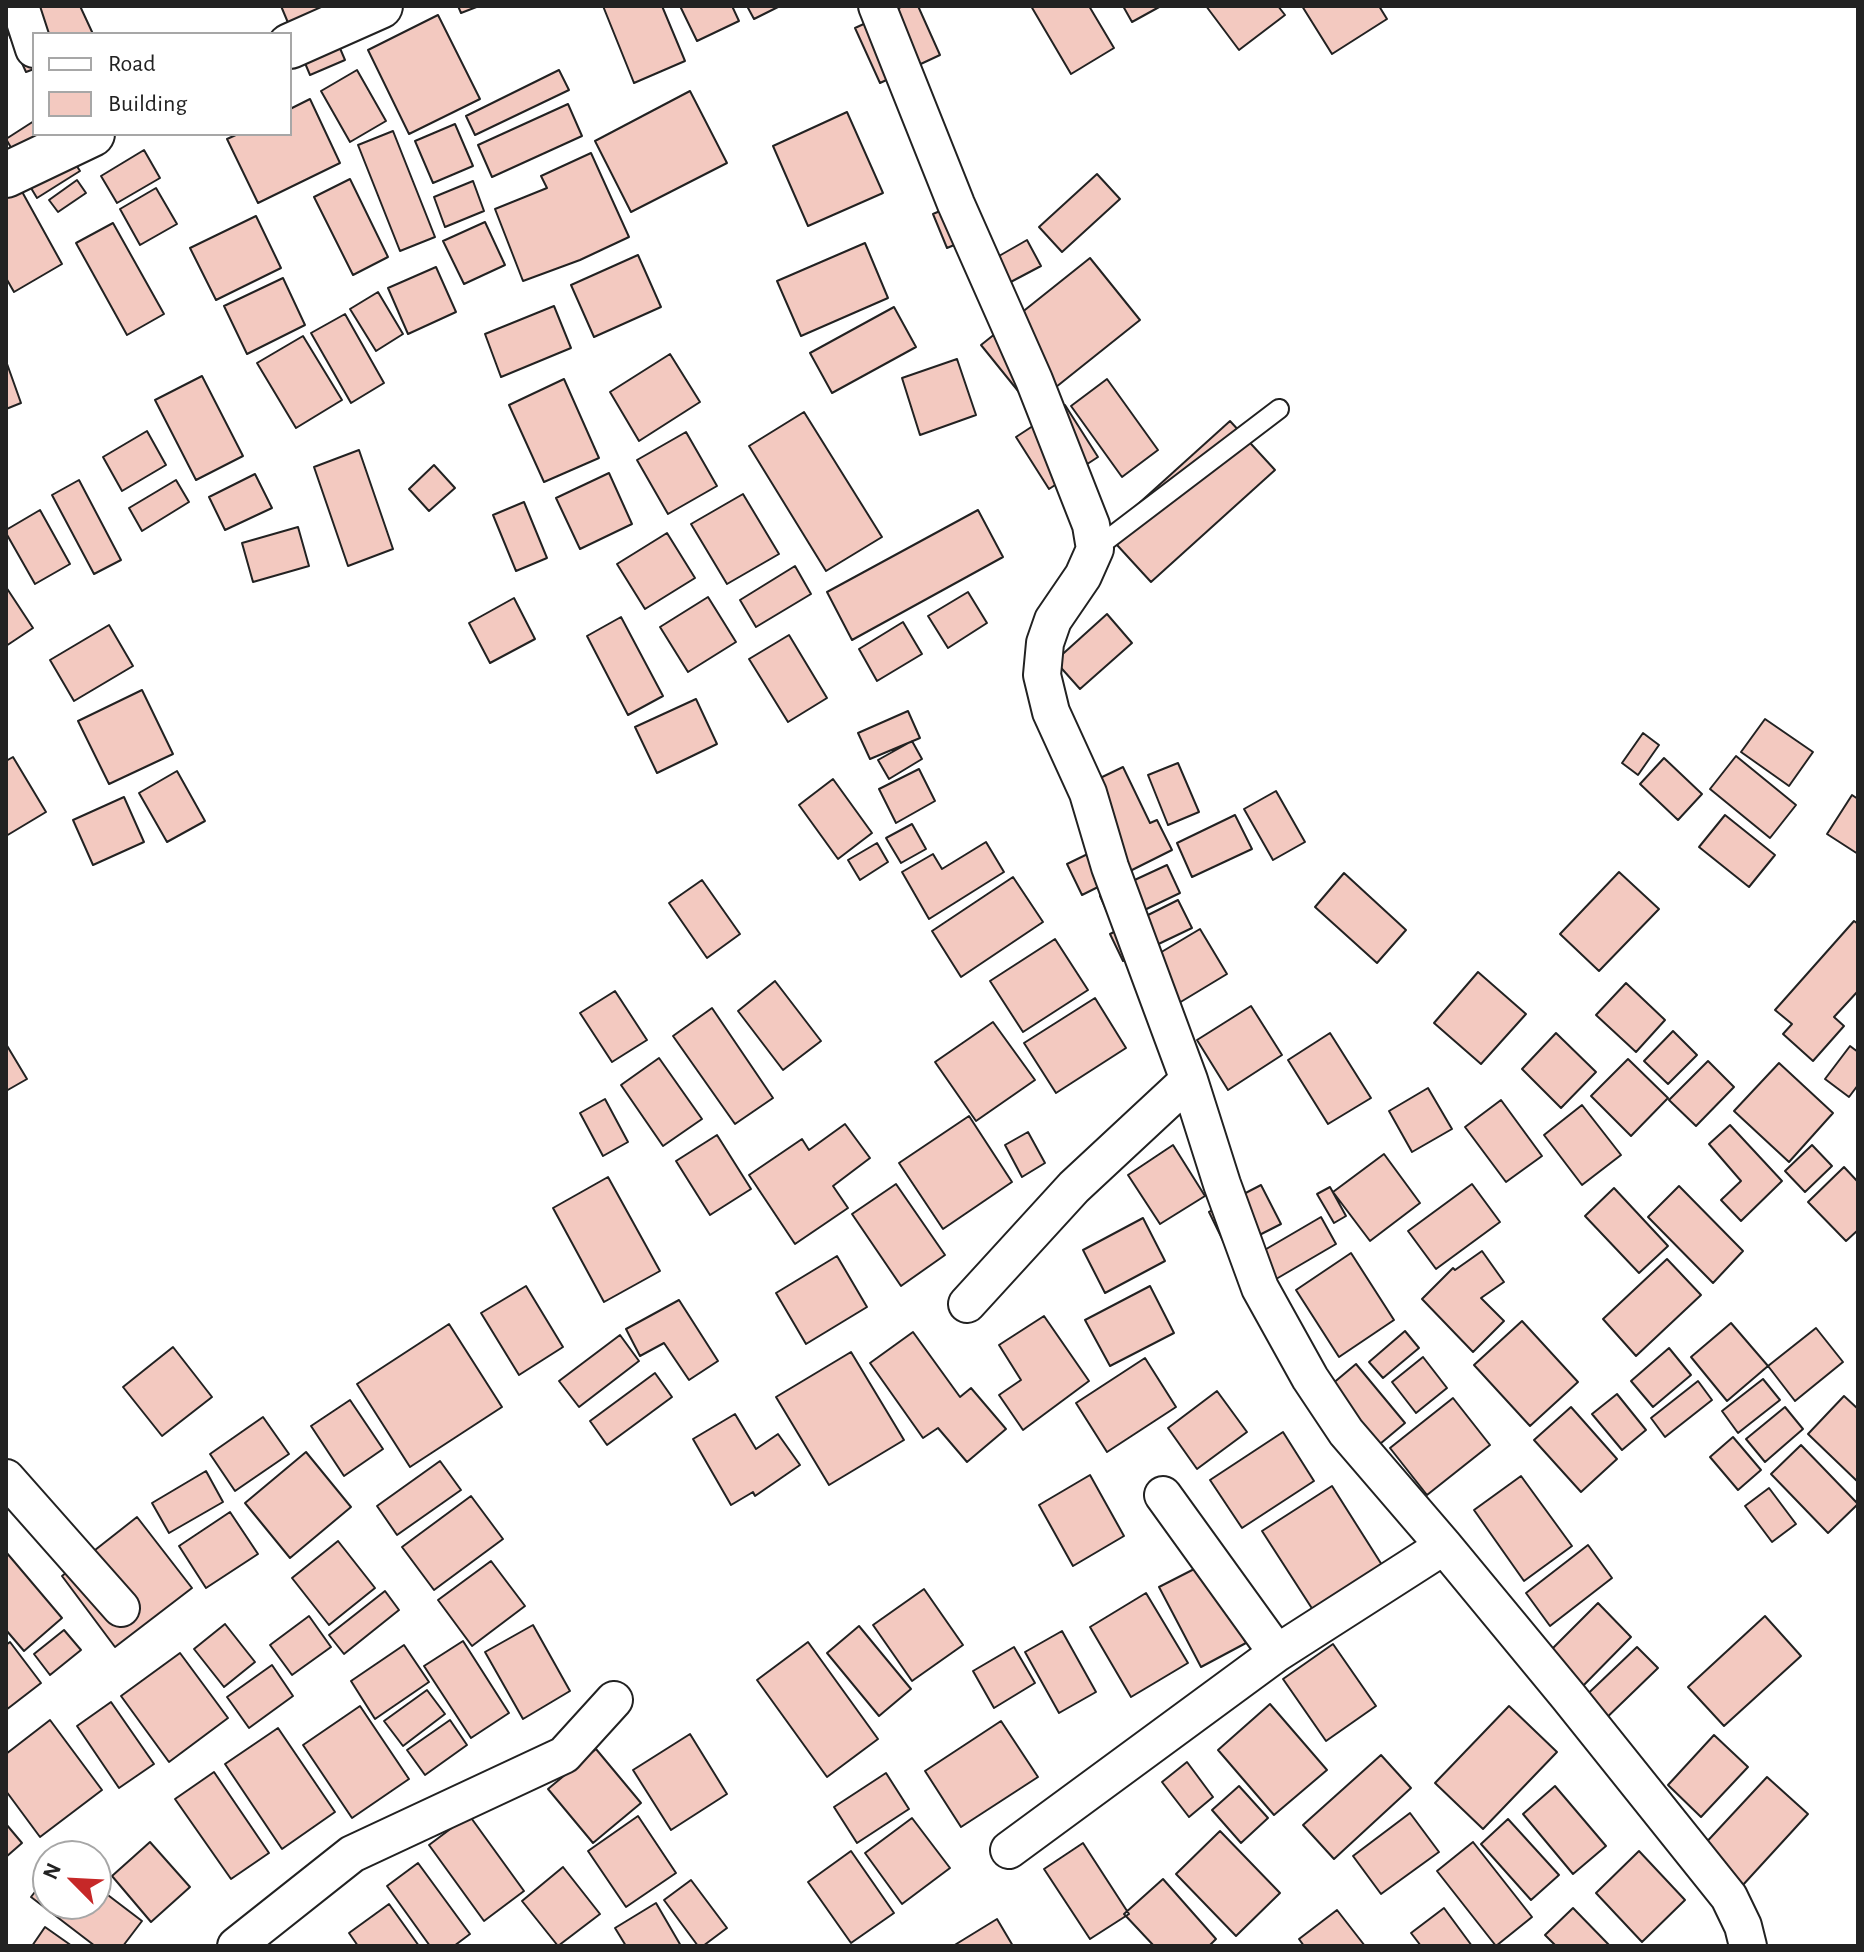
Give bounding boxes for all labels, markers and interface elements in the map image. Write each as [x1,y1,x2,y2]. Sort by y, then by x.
legend [32,32,292,136]
text: Road [108,52,156,76]
text: Building [108,92,187,116]
north arrow [32,1840,112,1920]
text: N [39,1860,65,1883]

